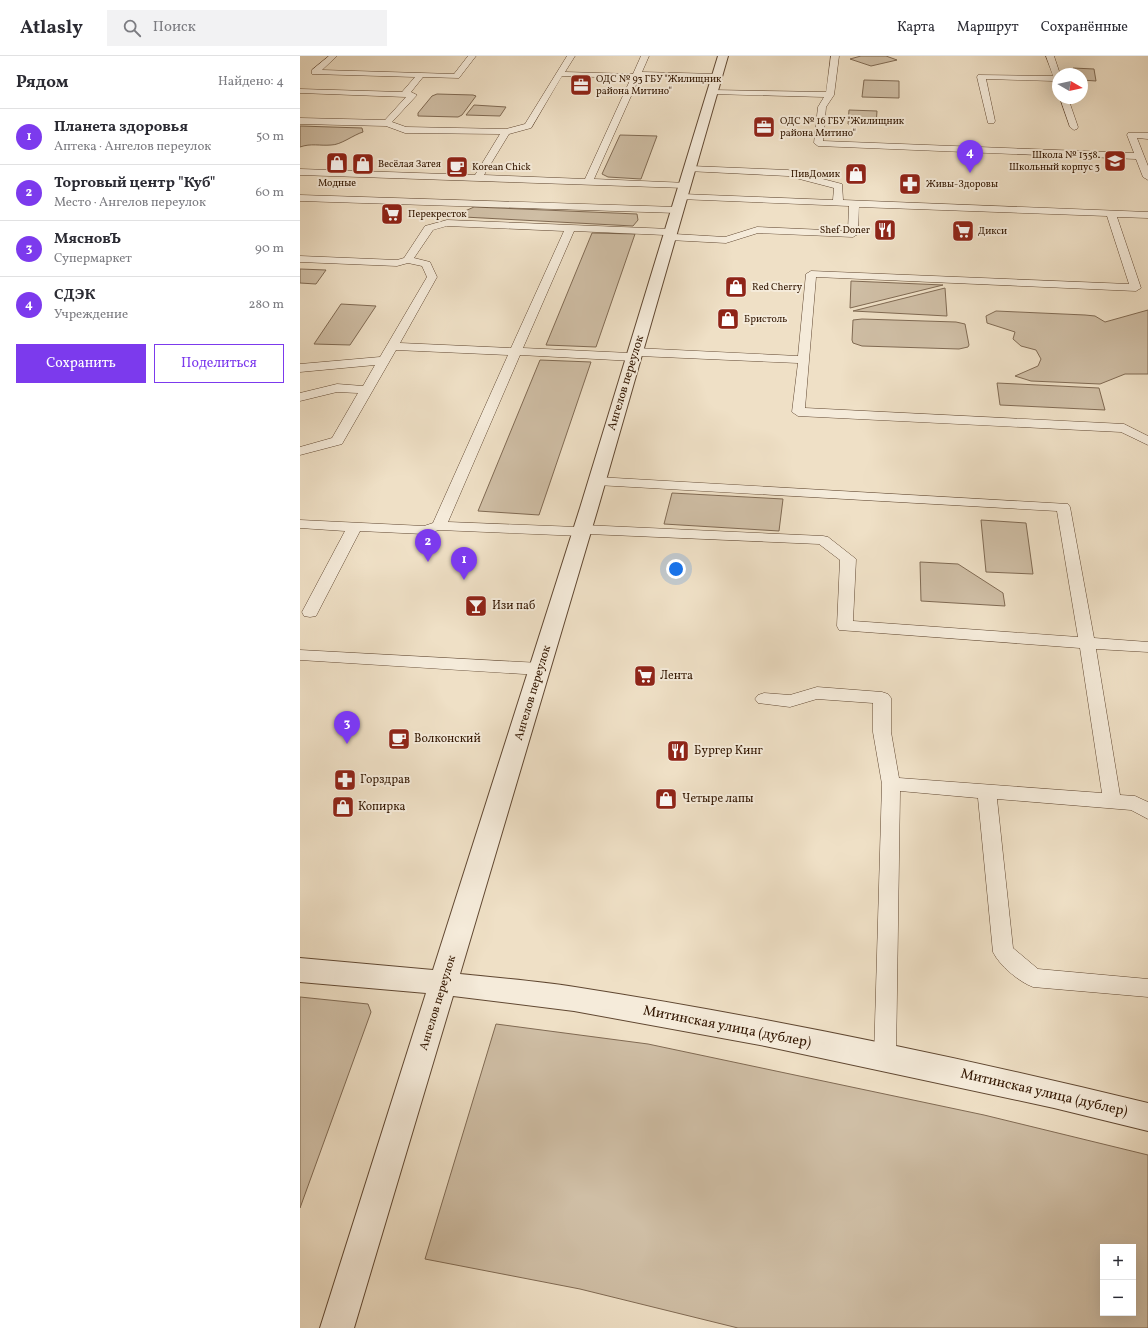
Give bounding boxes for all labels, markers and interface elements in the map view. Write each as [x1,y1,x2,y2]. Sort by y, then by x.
search box [107,10,387,46]
text: Atlasly [20,15,83,41]
icon: search [121,17,143,39]
text: Поиск [153,17,196,38]
text: Карта [897,18,935,37]
text: Маршрут [957,18,1019,37]
text: Сохранённые [1041,18,1128,37]
north arrow [1052,68,1088,104]
text: Рядом [16,71,69,94]
office icon: ОДС № 93 ГБУ "Жилищник района Митино" [568,72,594,98]
place label: ОДС № 93 ГБУ "Жилищник района Митино" [596,72,722,98]
text: Найдено: 4 [218,73,284,91]
office icon: ОДС № 16 ГБУ "Жилищник района Митино" [751,114,777,140]
place label: ОДС № 16 ГБУ "Жилищник района Митино" [780,114,905,140]
text: Планета здоровья [54,117,188,138]
text: 1 [26,128,32,146]
text: 50 m [256,128,284,146]
text: Аптека · Ангелов переулок [54,138,211,156]
pin: 4 [957,140,983,173]
place label: Школа № 1358. Школьный корпус 3 [1009,148,1100,174]
school or university icon: Школа № 1358. Школьный корпус 3 [1102,148,1128,174]
shop icon: Модные [324,150,350,176]
shop icon: Весёлая Затея [350,151,376,177]
cafe icon: Korean Chick [444,154,470,180]
place label: Весёлая Затея [378,157,441,171]
place label: Korean Chick [472,160,531,174]
shop icon: ПивДомик [843,161,869,187]
place label: ПивДомик [791,167,841,181]
pharmacy icon: Живы-Здоровы [897,171,923,197]
text: Торговый центр "Куб" [54,173,216,194]
place label: Модные [318,176,356,190]
place label: Живы-Здоровы [926,177,998,191]
text: 2 [26,184,32,202]
text: 60 m [256,184,284,202]
text: Место · Ангелов переулок [54,194,206,212]
supermarket icon: Перекресток [379,201,405,227]
place label: Перекресток [408,207,467,221]
restaurant icon: Shef Doner [872,217,898,243]
supermarket icon: Дикси [950,218,976,244]
place label: Shef Doner [820,223,870,237]
place label: Дикси [978,224,1007,238]
text: МясновЪ [54,229,121,250]
text: 3 [26,240,32,258]
text: 90 m [255,240,284,258]
text: Супермаркет [54,250,132,268]
shop icon: Red Cherry [723,274,749,300]
place label: Red Cherry [752,280,803,294]
text: СДЭК [54,285,95,306]
text: 4 [25,296,33,314]
text: 280 m [248,296,284,314]
text: Учреждение [54,306,128,324]
shop icon: Бристоль [715,306,741,332]
place label: Бристоль [744,312,787,326]
street label: Ангелов переулок [604,333,648,432]
button: Сохранить [16,344,146,383]
button: Поделиться [154,344,284,383]
pin: 2 [415,529,441,562]
pin: 1 [451,547,477,580]
your location [666,559,686,579]
bar icon: Изи паб [463,593,489,619]
place label: Изи паб [492,598,535,614]
street label: Ангелов переулок [511,643,555,742]
supermarket icon: Лента [632,663,658,689]
place label: Лента [660,668,693,684]
pin: 3 [334,711,360,744]
cafe icon: Волконский [386,726,412,752]
place label: Волконский [414,731,481,747]
restaurant icon: Бургер Кинг [665,738,691,764]
place label: Бургер Кинг [694,743,764,759]
pharmacy icon: Горздрав [332,767,358,793]
place label: Горздрав [360,772,410,788]
shop icon: Четыре лапы [653,786,679,812]
place label: Четыре лапы [682,791,754,807]
shop icon: Копирка [330,794,356,820]
place label: Копирка [358,799,406,815]
street label: Ангелов переулок [416,953,460,1052]
street label: Митинская улица (дублер) [641,1001,813,1053]
street label: Митинская улица (дублер) [959,1065,1129,1121]
map controls [1100,1244,1136,1316]
button: + [1100,1244,1136,1280]
button: − [1100,1280,1136,1316]

